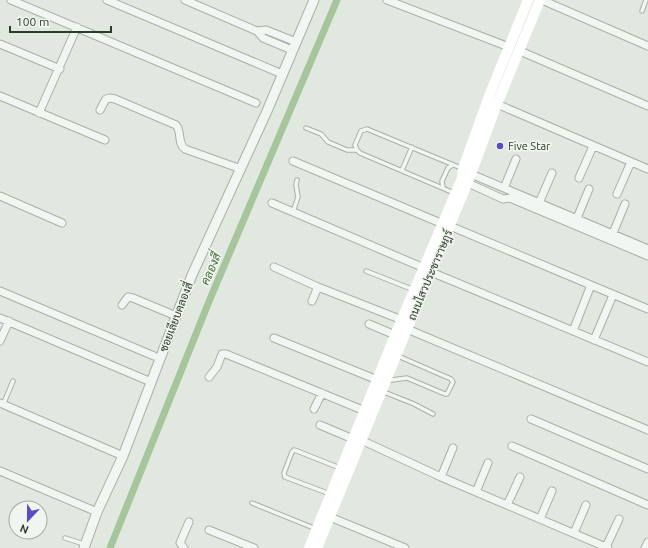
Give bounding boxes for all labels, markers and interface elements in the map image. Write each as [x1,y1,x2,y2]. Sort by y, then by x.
scale bar [10,8,111,34]
text: 100 m [16,15,49,28]
place label: Five Star [508,140,551,152]
marker: Five Star [495,141,505,151]
street label: ถนนไสวประชาราษฎร์ [404,227,456,323]
water label: คลองสี่ [194,247,224,287]
street label: ซอยเลียบคลองสี่ [153,279,195,353]
north arrow [8,500,48,540]
text: N [18,522,30,536]

